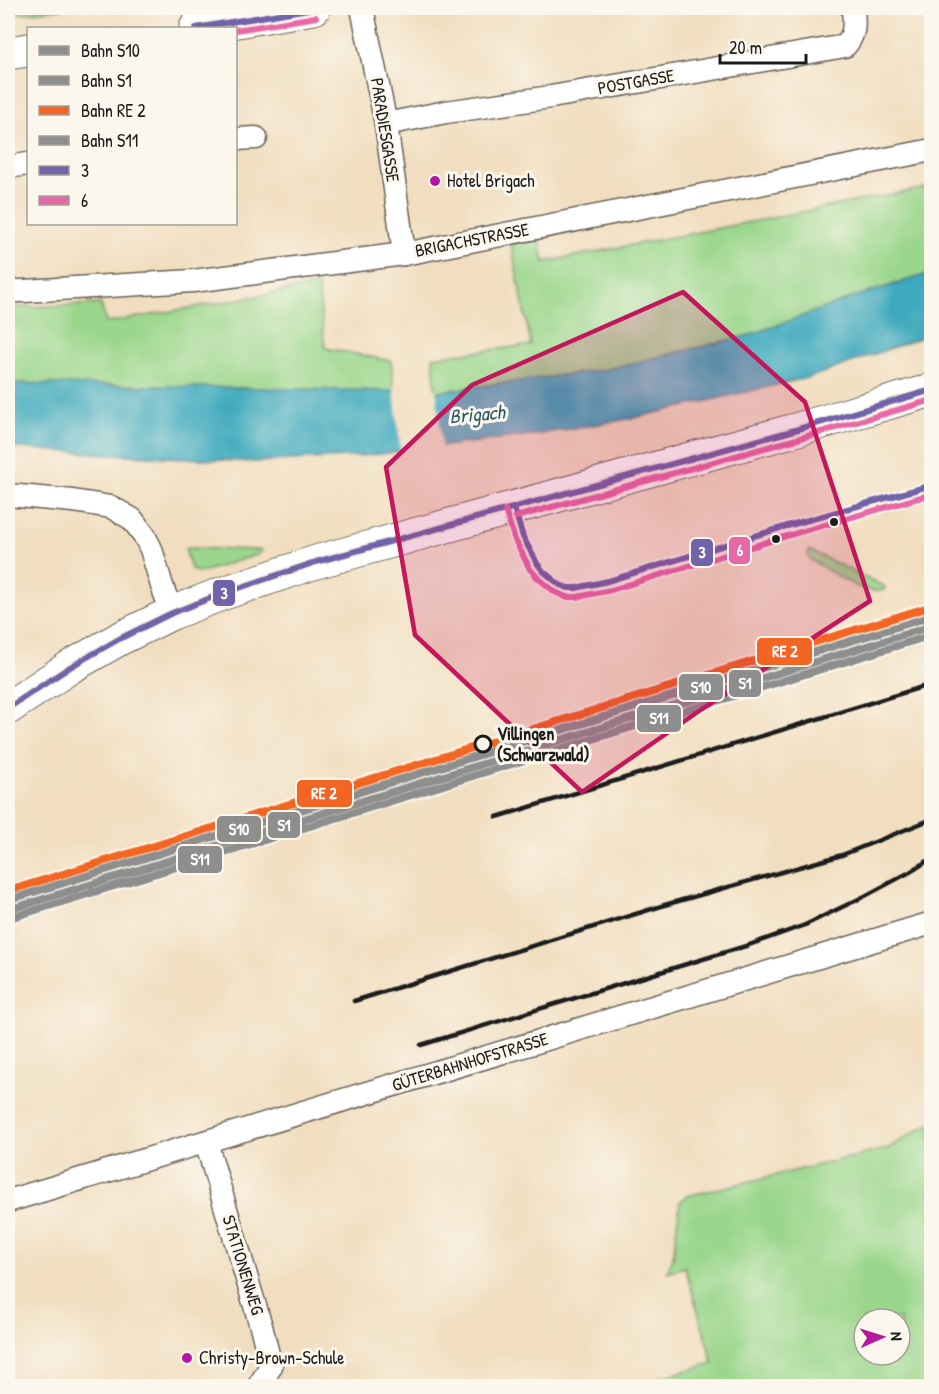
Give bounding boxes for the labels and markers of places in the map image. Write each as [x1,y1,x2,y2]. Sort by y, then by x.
place label: Hotel Brigach [447,168,535,193]
marker: Hotel Brigach [428,174,442,188]
unlabelled marker [828,516,840,528]
unlabelled marker [770,533,782,545]
place label: Villingen (Schwarzwald) [497,721,590,767]
marker: Villingen (Schwarzwald) [474,735,492,753]
place label: Christy-Brown-Schule [199,1345,344,1370]
marker: Christy-Brown-Schule [180,1351,194,1365]

